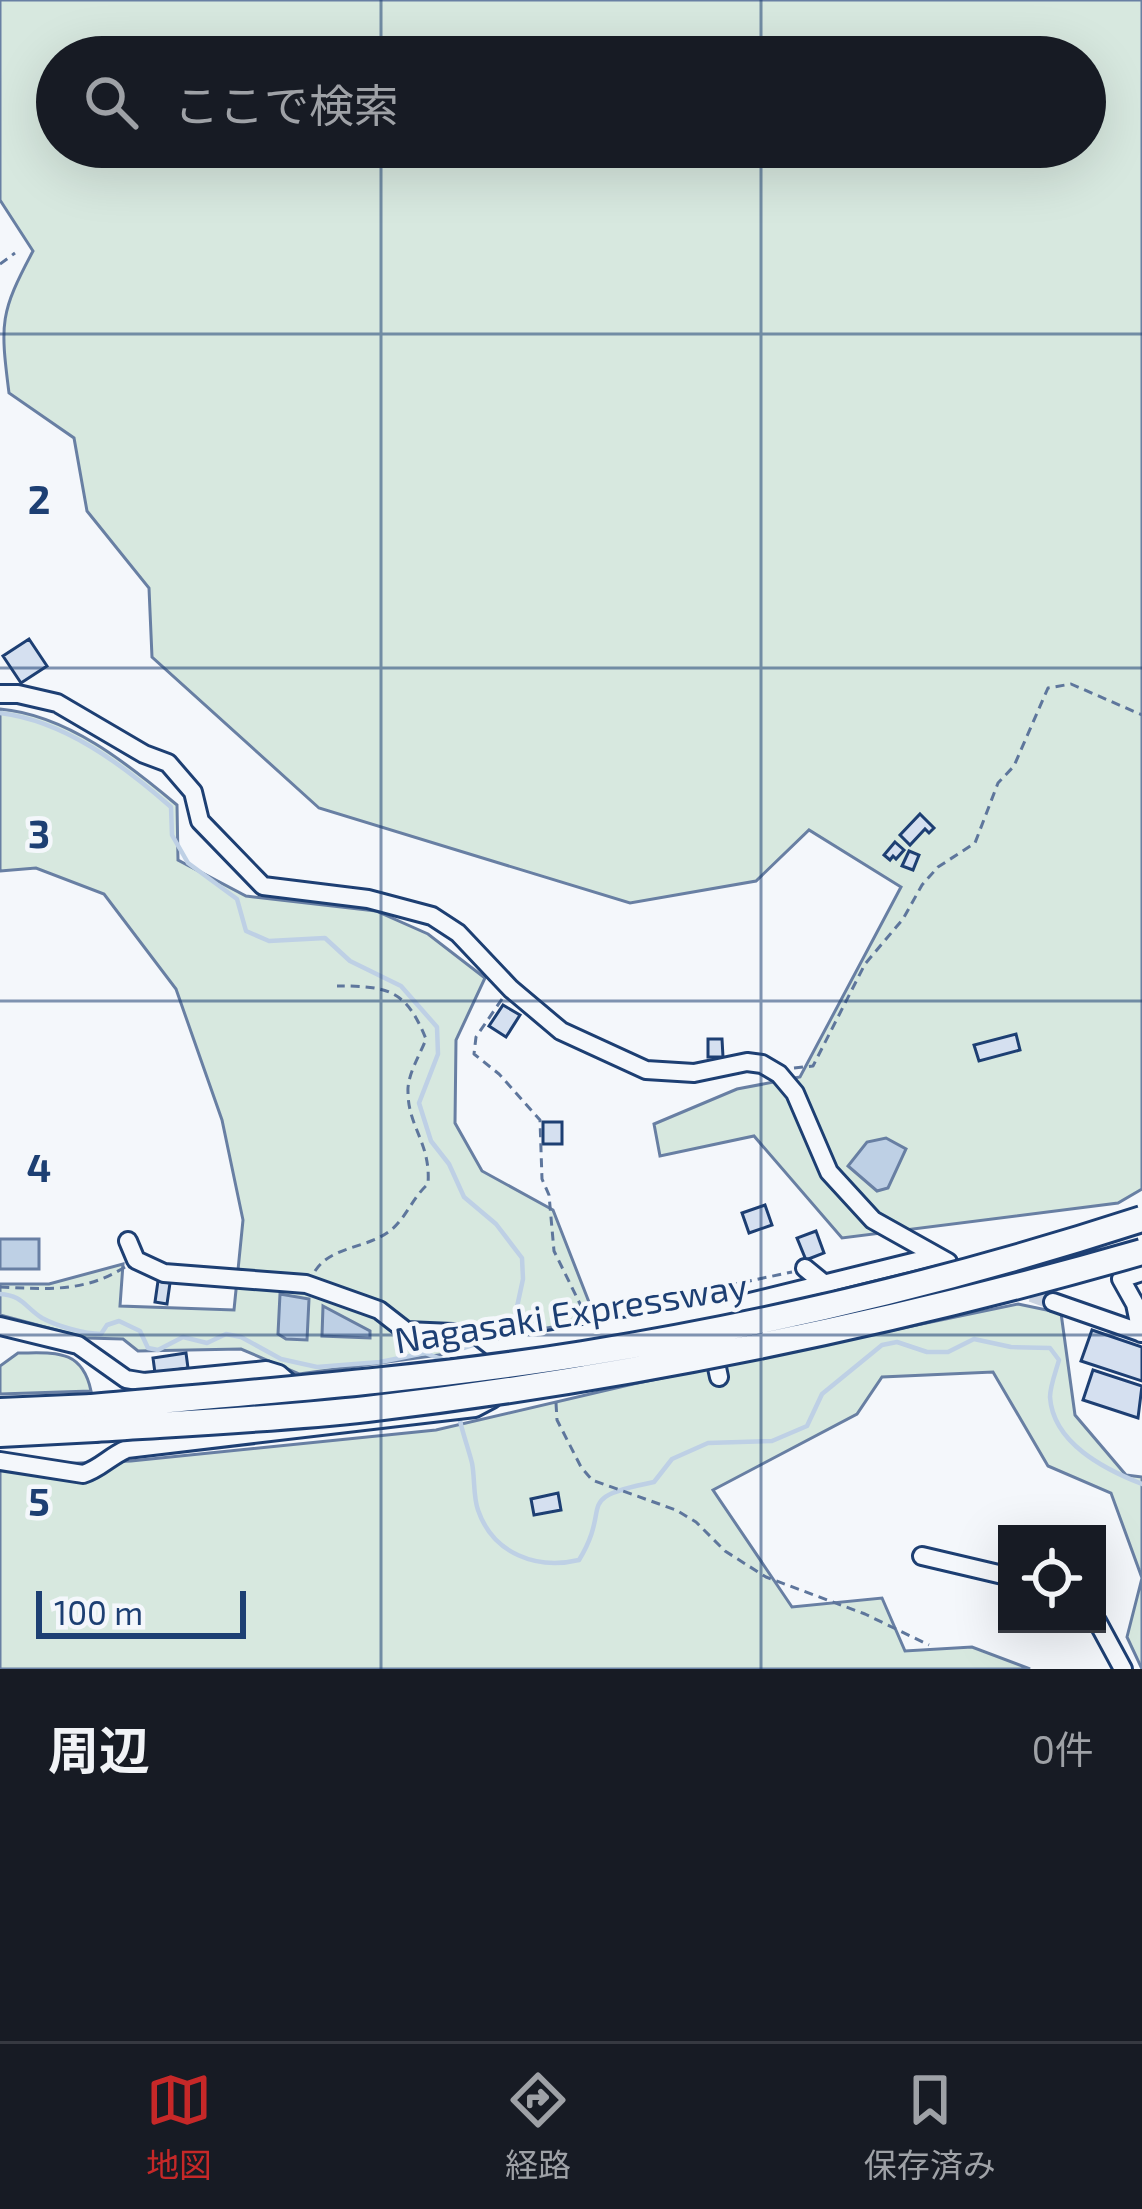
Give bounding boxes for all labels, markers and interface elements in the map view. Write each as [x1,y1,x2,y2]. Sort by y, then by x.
search box [36,36,1106,168]
icon: search [78,69,144,135]
text: ここで検索 [174,77,399,131]
text: 2 [28,475,50,522]
text: 3 [28,809,50,856]
text: 4 [27,1143,51,1190]
street label: Nagasaki Expressway [391,1262,750,1361]
text: 5 [28,1477,50,1524]
map controls [998,1525,1106,1633]
button: locate [998,1525,1106,1633]
scale bar [36,1585,246,1638]
text: 100 m [54,1592,143,1632]
text: 周辺 [48,1718,150,1779]
text: 0件 [1031,1725,1094,1772]
tab: 地図 [146,2067,212,2187]
tab: 経路 [505,2067,571,2187]
tab: 保存済み [864,2067,996,2187]

